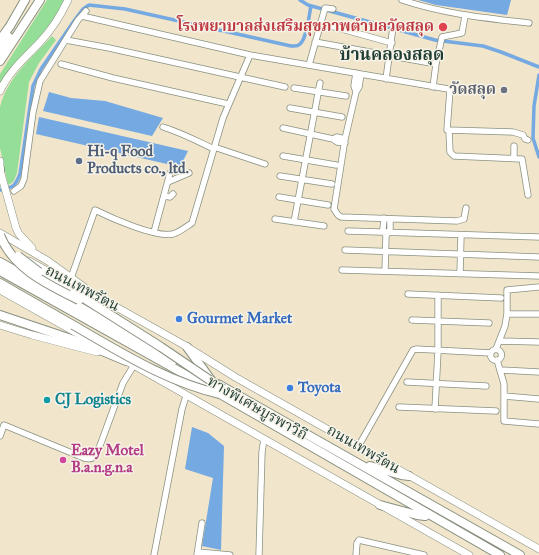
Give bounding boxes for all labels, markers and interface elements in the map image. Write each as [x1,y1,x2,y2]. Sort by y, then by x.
place label: โรงพยาบาลส่งเสริมสุขภาพตำบลวัดสลุด [177,18,434,36]
marker: โรงพยาบาลส่งเสริมสุขภาพตำบลวัดสลุด [437,21,449,33]
district label: บ้านคลองสลุด [340,46,444,66]
place label: วัดสลุด [449,81,496,99]
marker: วัดสลุด [499,85,509,95]
place label: Hi-q Food Products co., ltd. [87,143,189,178]
marker: Hi-q Food Products co., ltd. [74,156,84,166]
street label: ถนนเทพรัตน [42,262,122,316]
place label: Gourmet Market [187,310,292,328]
marker: Gourmet Market [174,314,184,324]
street label: ทางพิเศษบูรพาวิถี [204,373,310,445]
place label: Toyota [298,379,341,397]
marker: Toyota [285,383,295,393]
place label: CJ Logistics [55,391,131,409]
marker: CJ Logistics [42,395,52,405]
street label: ถนนเทพรัตน [323,422,403,478]
place label: Eazy Motel B.a.n.g.n.a [71,442,144,477]
marker: Eazy Motel B.a.n.g.n.a [58,455,68,465]

